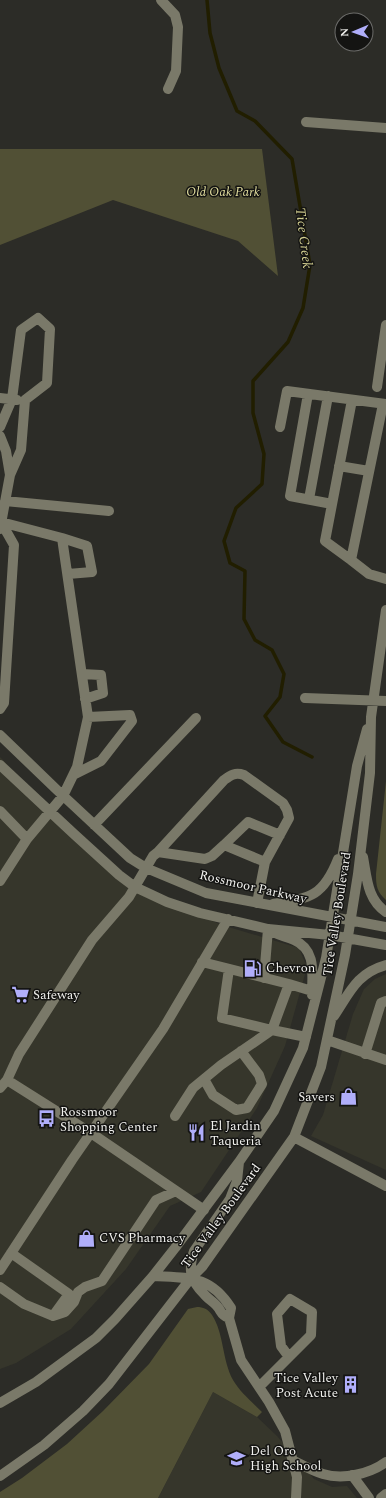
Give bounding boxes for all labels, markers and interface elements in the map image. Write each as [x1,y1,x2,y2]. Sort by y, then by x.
north arrow [334,12,374,52]
text: N [336,28,353,37]
park label: Old Oak Park [186,182,260,202]
water label: Tice Creek [290,206,318,270]
street label: Tice Valley Boulevard [317,850,357,978]
street label: Rossmoor Parkway [197,865,309,909]
fuel station icon: Chevron [243,958,263,978]
place label: Chevron [266,958,316,978]
supermarket icon: Safeway [10,985,30,1005]
place label: Safeway [33,985,80,1005]
place label: Savers [298,1087,335,1107]
shop icon: Savers [338,1087,358,1107]
place label: Rossmoor Shopping Center [60,1102,158,1137]
bus stop icon: Rossmoor Shopping Center [37,1109,57,1129]
place label: El Jardin Taqueria [210,1116,262,1151]
restaurant icon: El Jardin Taqueria [187,1123,207,1143]
street label: Tice Valley Boulevard [176,1159,266,1273]
shop icon: CVS Pharmacy [76,1228,96,1248]
place label: CVS Pharmacy [99,1228,186,1248]
place label: Tice Valley Post Acute [274,1368,339,1403]
building icon: Tice Valley Post Acute [341,1375,361,1395]
place label: Del Oro High School [250,1441,321,1476]
school or university icon: Del Oro High School [227,1448,247,1468]

